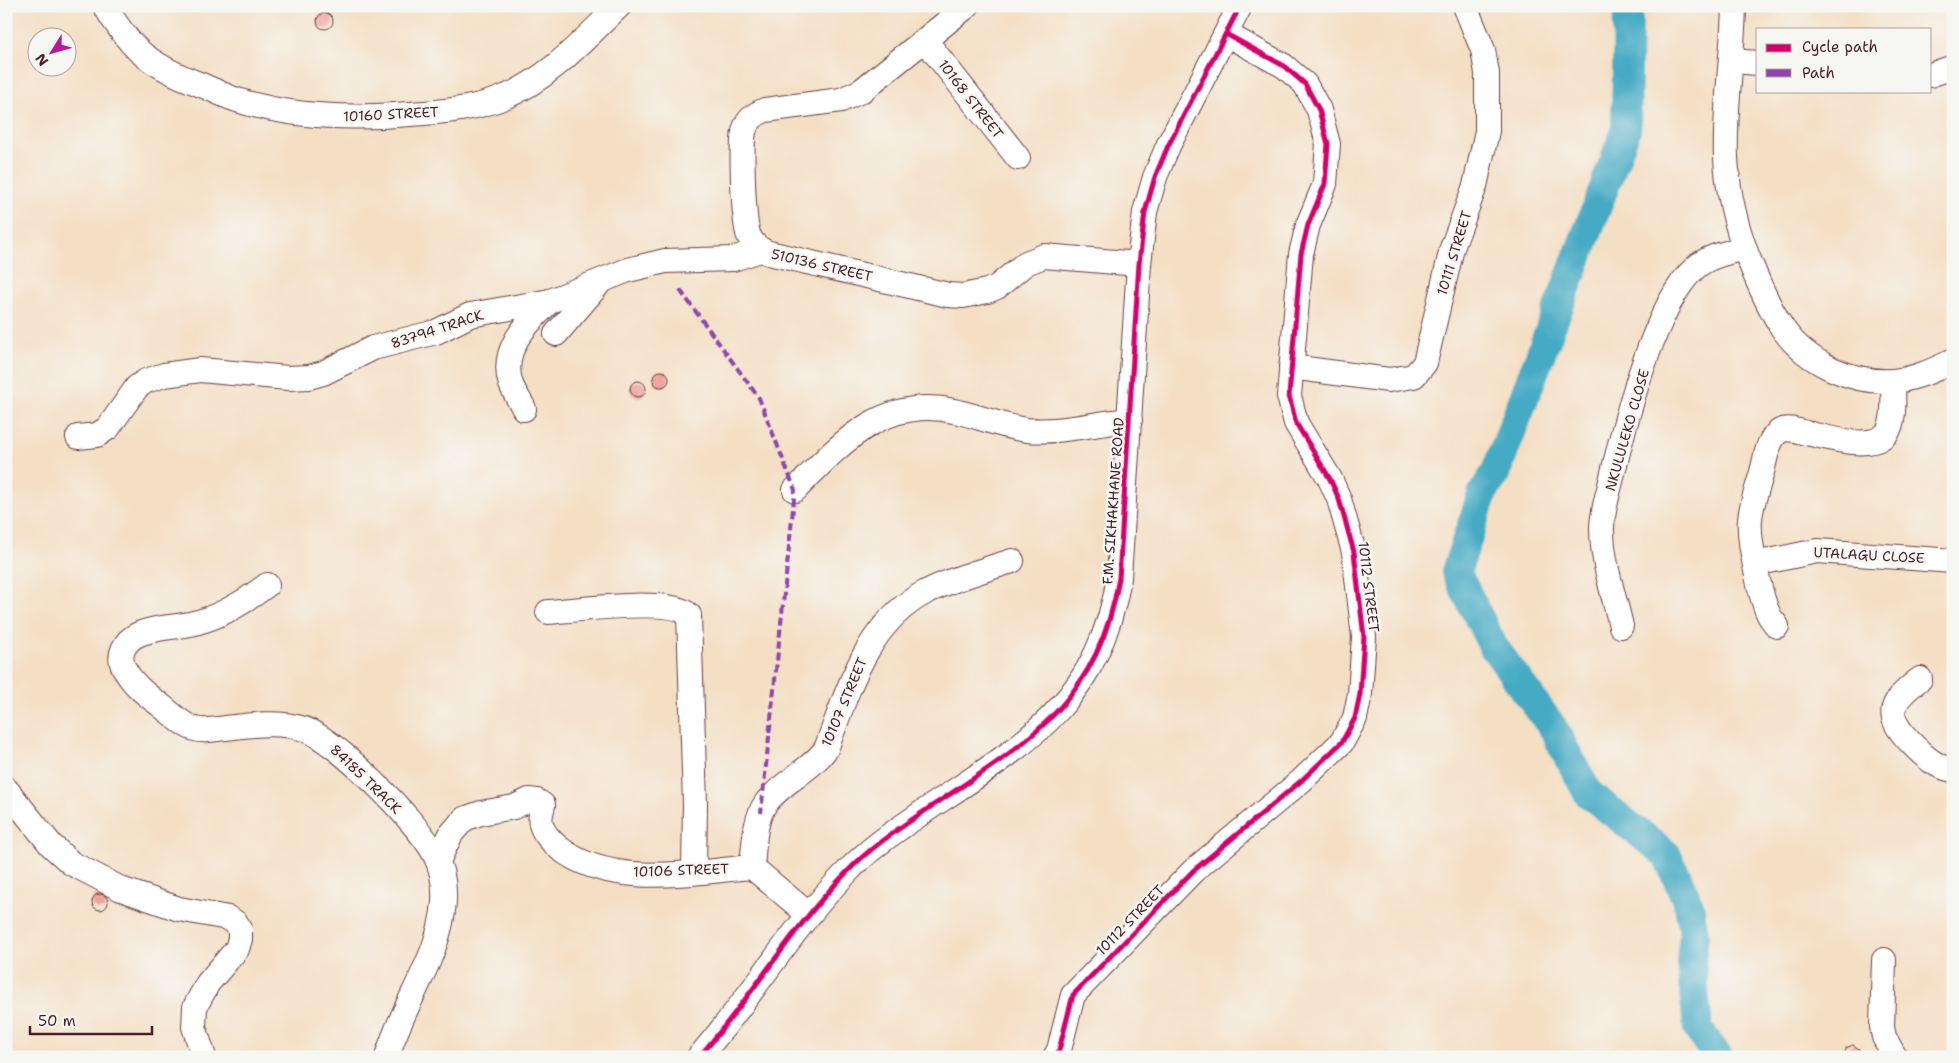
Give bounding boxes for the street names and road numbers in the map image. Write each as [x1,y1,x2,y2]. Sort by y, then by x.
street label: 10168 STREET [935,56,1008,142]
street label: 10160 STREET [343,102,440,125]
street label: 10111 STREET [1433,208,1476,297]
street label: 510136 STREET [770,245,875,285]
street label: 83794 TRACK [389,306,485,352]
street label: NKULULEKO CLOSE [1601,367,1653,493]
street label: F.M. SIKHAKHANE ROAD [1098,417,1128,585]
street label: 10112 STREET [1355,541,1384,634]
street label: UTALAGU CLOSE [1813,543,1925,567]
street label: 10107 STREET [817,654,871,749]
street label: 84185 TRACK [327,741,405,817]
street label: 10106 STREET [633,859,730,881]
street label: 10112 STREET [1092,881,1168,959]

